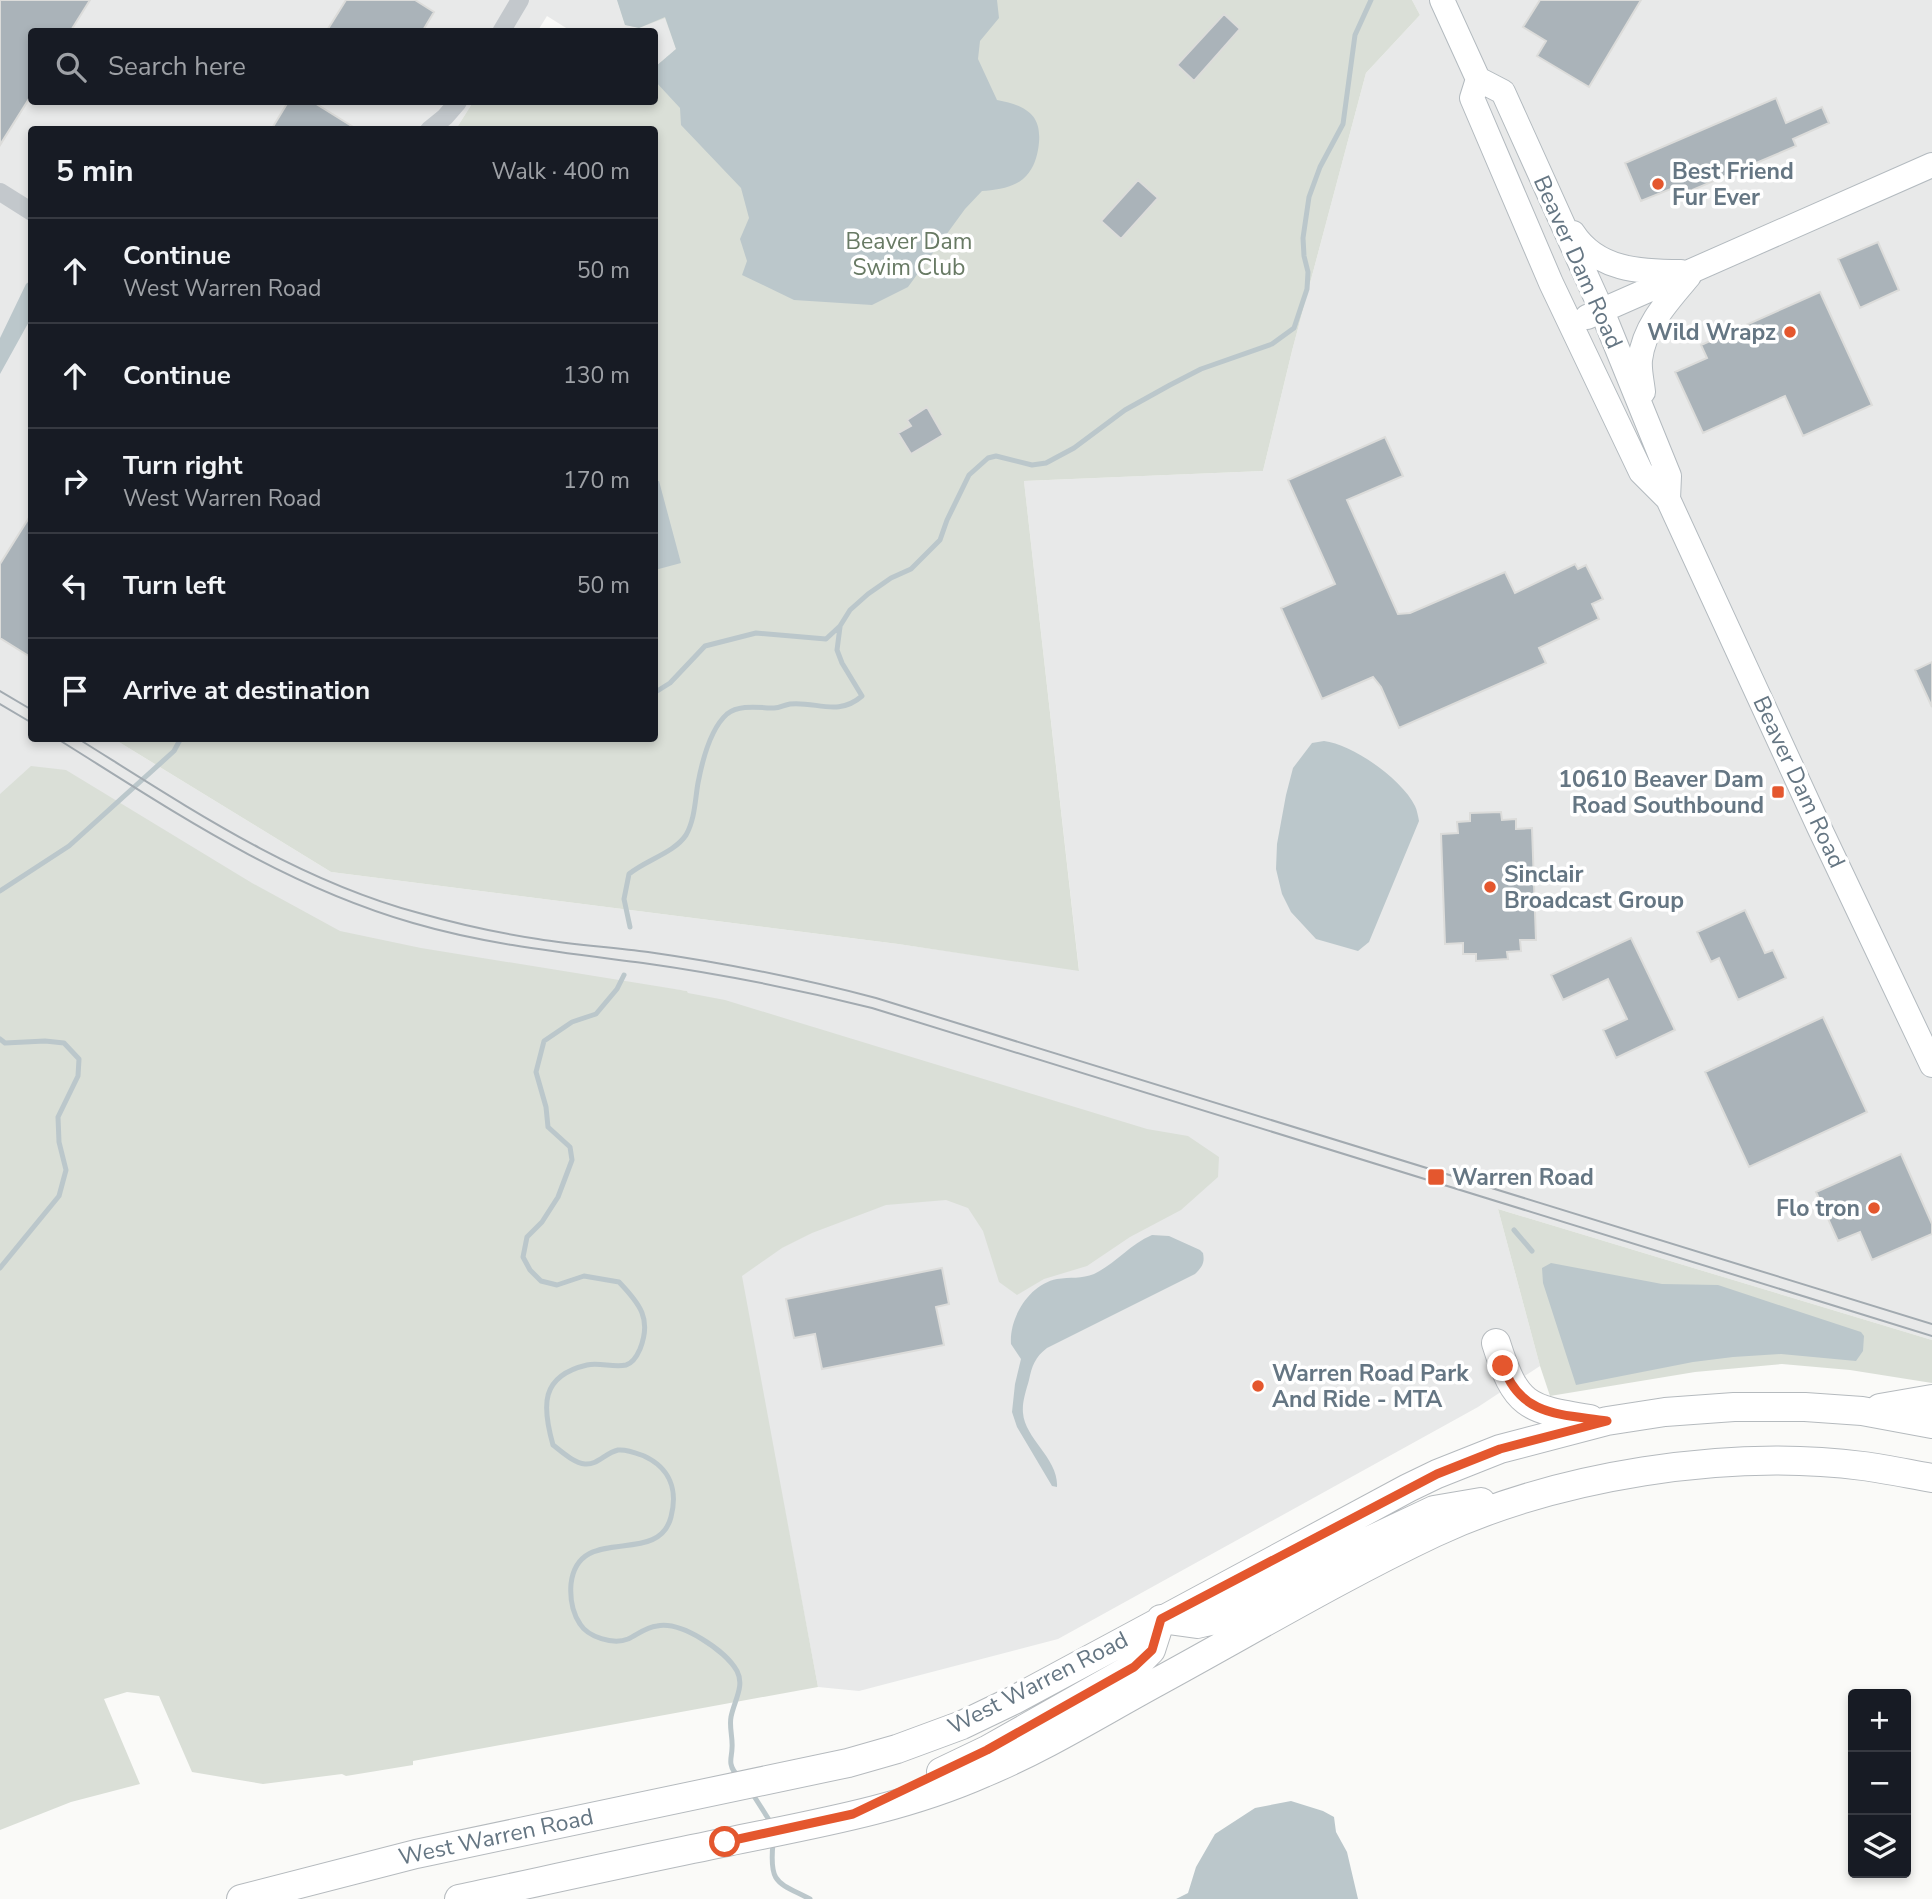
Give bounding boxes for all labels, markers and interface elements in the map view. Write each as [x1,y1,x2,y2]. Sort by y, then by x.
search box [28,28,658,105]
icon: search [52,48,90,86]
text: Search here [108,49,246,84]
text: 5 min [56,151,134,192]
text: Walk · 400 m [491,156,630,187]
place label: Best Friend Fur Ever [1672,156,1794,213]
street label: Beaver Dam Road [1526,171,1630,353]
marker: Best Friend Fur Ever [1650,176,1666,192]
park label: Beaver Dam Swim Club [846,226,972,283]
text: Continue [123,238,231,273]
icon: ahead [56,252,94,290]
text: 50 m [577,255,630,286]
text: West Warren Road [123,273,321,304]
place label: Wild Wrapz [1647,317,1776,348]
marker: Wild Wrapz [1782,324,1798,340]
icon: ahead [56,357,94,395]
text: Continue [123,358,231,393]
text: 130 m [563,360,630,391]
text: Turn right [123,448,242,483]
icon: right [56,462,94,500]
text: 170 m [563,465,630,496]
text: West Warren Road [123,483,321,514]
icon: left [56,567,94,605]
text: Turn left [123,568,226,603]
text: 50 m [577,570,630,601]
icon: arrive [56,672,94,710]
text: Arrive at destination [123,673,370,708]
street label: Beaver Dam Road [1746,691,1852,873]
place label: 10610 Beaver Dam Road Southbound [1558,764,1764,821]
marker: 10610 Beaver Dam Road Southbound [1770,784,1786,800]
place label: Sinclair Broadcast Group [1504,859,1684,916]
marker: Sinclair Broadcast Group [1482,879,1498,895]
place label: Warren Road [1452,1162,1594,1193]
marker: Warren Road [1426,1167,1446,1187]
place label: Flo tron [1776,1193,1860,1224]
marker: Flo tron [1866,1200,1882,1216]
route end [1487,1350,1518,1381]
place label: Warren Road Park And Ride - MTA [1272,1358,1469,1415]
marker: Warren Road Park And Ride - MTA [1250,1378,1266,1394]
street label: West Warren Road [943,1624,1133,1742]
map controls [1848,1689,1911,1878]
button: + [1848,1689,1911,1752]
button: − [1848,1752,1911,1815]
street label: West Warren Road [396,1801,596,1873]
button: layers [1848,1815,1911,1878]
route start [709,1826,740,1857]

